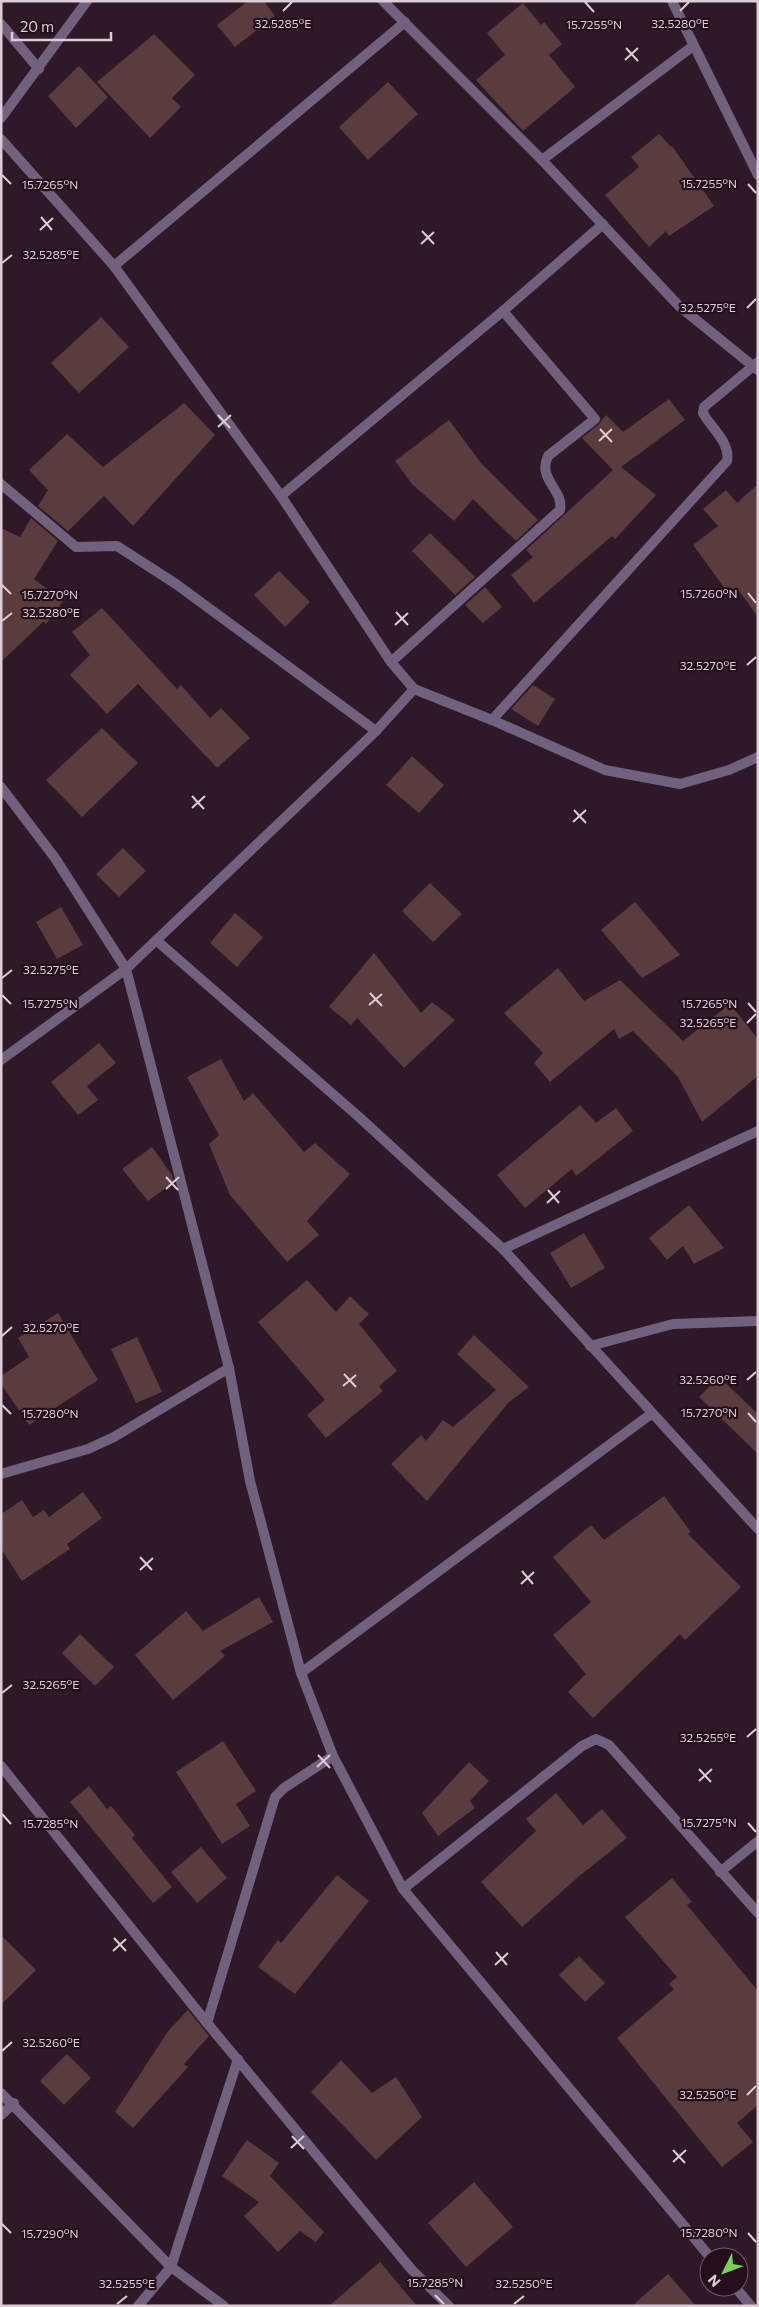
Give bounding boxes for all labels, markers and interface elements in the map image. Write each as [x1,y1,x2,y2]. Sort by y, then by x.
scale bar [12,10,111,42]
text: 32.5285°E [255,16,311,30]
text: 32.5280°E [651,16,709,30]
text: 20 m [20,17,54,35]
text: 15.7255°N [566,17,622,31]
text: 15.7255°N [681,176,737,190]
text: 15.7265°N [22,177,78,191]
text: 32.5285°E [23,247,79,261]
text: 32.5275°E [680,300,736,314]
text: 15.7260°N [680,586,738,600]
text: 15.7270°N [22,587,78,601]
text: 32.5280°E [22,605,80,619]
text: 32.5270°E [680,658,736,672]
text: 32.5275°E [23,962,79,976]
text: 15.7275°N [22,996,78,1010]
text: 15.7265°N [681,996,737,1010]
text: 32.5265°E [680,1015,736,1029]
text: 32.5270°E [23,1320,79,1334]
text: 32.5260°E [679,1372,737,1386]
text: 15.7270°N [681,1405,737,1419]
text: 15.7280°N [21,1406,79,1420]
text: 32.5265°E [23,1677,79,1691]
text: 32.5255°E [680,1730,736,1744]
text: 15.7275°N [681,1815,737,1829]
text: 15.7285°N [22,1816,78,1830]
text: 32.5260°E [22,2035,80,2049]
text: 32.5250°E [679,2087,737,2101]
text: 15.7280°N [680,2225,738,2239]
text: 15.7290°N [21,2226,79,2240]
north arrow [699,2247,749,2297]
text: N [704,2271,724,2291]
text: 15.7285°N [407,2275,463,2289]
text: 32.5255°E [99,2276,155,2290]
text: 32.5250°E [495,2276,553,2290]

